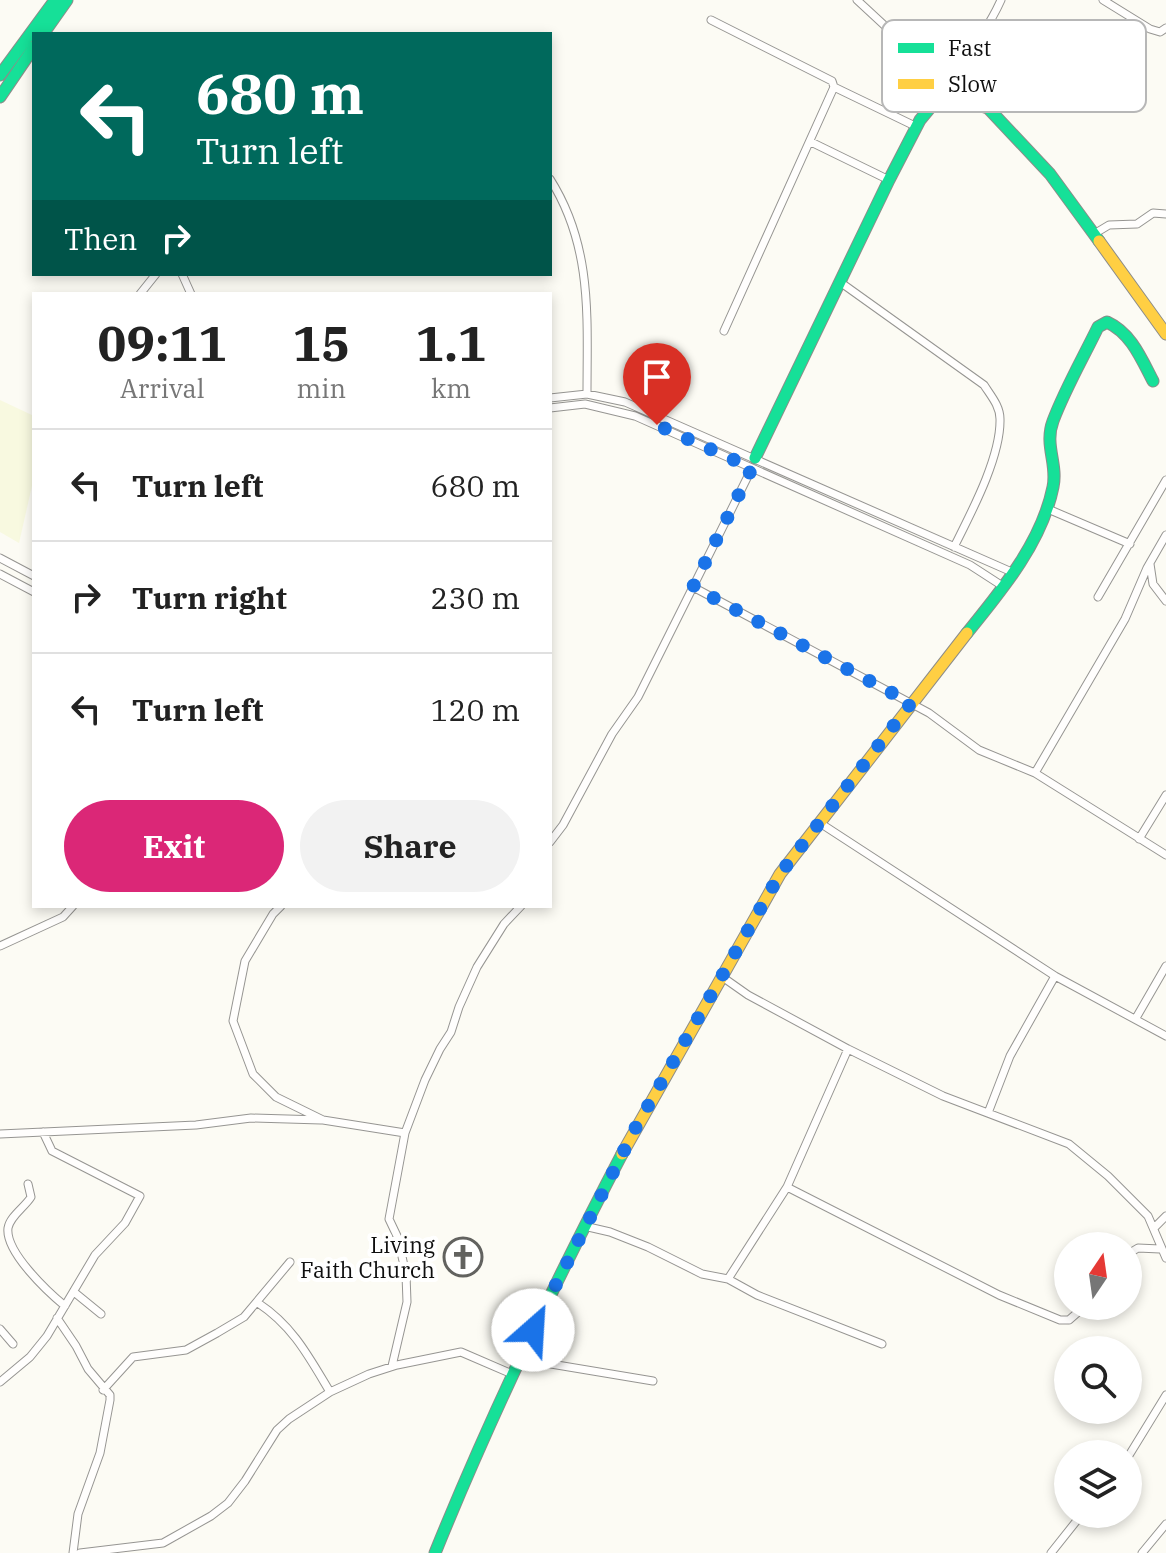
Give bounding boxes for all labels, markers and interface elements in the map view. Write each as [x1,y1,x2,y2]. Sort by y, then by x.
legend [882,20,1146,112]
text: Fast [948,33,991,62]
text: 680 m [196,57,364,129]
icon: left [64,64,168,168]
text: Slow [948,69,997,98]
text: Turn left [196,127,343,174]
icon: right [154,216,198,260]
text: Then [64,219,138,258]
text: 09:11 [97,312,227,374]
text: 15 [293,312,350,374]
text: 1.1 [415,312,487,374]
pin [623,343,691,425]
icon: arrive [635,355,679,399]
text: Arrival [120,371,205,405]
text: min [297,371,346,405]
text: km [431,371,471,405]
icon: left [64,463,108,507]
text: Turn left [132,466,264,505]
text: 680 m [430,466,520,505]
icon: right [64,575,108,619]
text: Turn right [132,578,287,617]
text: 230 m [430,578,520,617]
icon: left [64,687,108,731]
text: Turn left [132,690,264,729]
text: 120 m [430,690,520,729]
button: Exit [64,800,284,892]
button: Share [300,800,520,892]
place label: Living Faith Church [300,1230,435,1284]
north arrow [1054,1232,1142,1320]
map controls [1054,1232,1142,1528]
church icon: Living Faith Church [442,1236,484,1278]
position arrow [491,1288,575,1372]
button: search [1054,1336,1142,1424]
button: layers [1054,1440,1142,1528]

